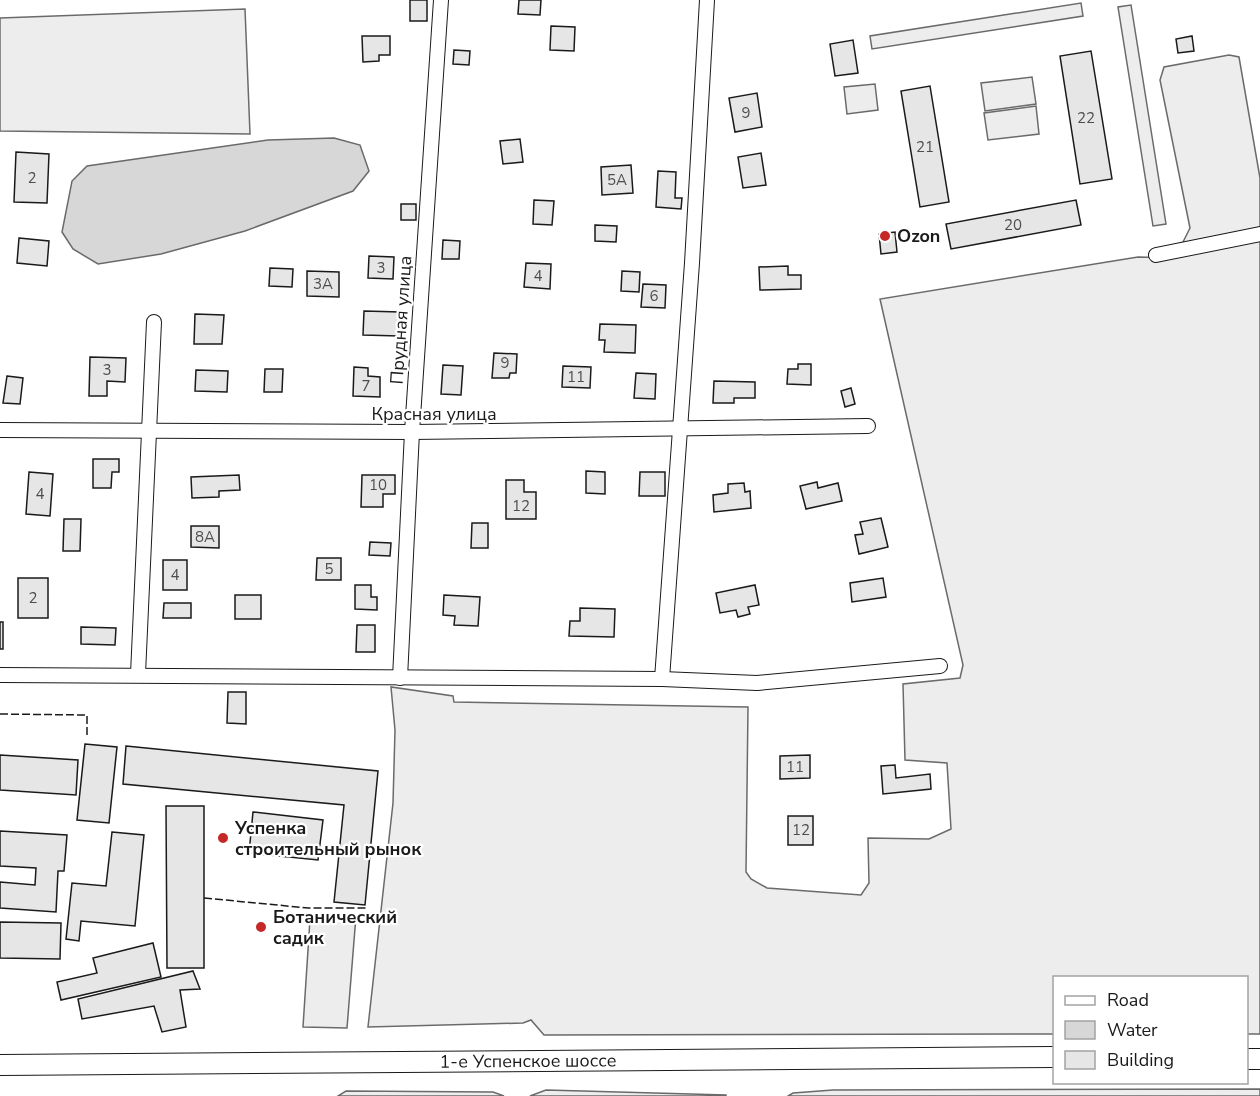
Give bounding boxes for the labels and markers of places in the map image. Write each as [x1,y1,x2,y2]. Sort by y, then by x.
place label: Ozon [897,224,940,248]
marker: Ozon [878,229,892,243]
place label: Успенка строительный рынок [234,816,422,861]
marker: Успенка строительный рынок [216,831,230,845]
place label: Ботанический садик [273,905,397,950]
marker: Ботанический садик [254,920,268,934]

